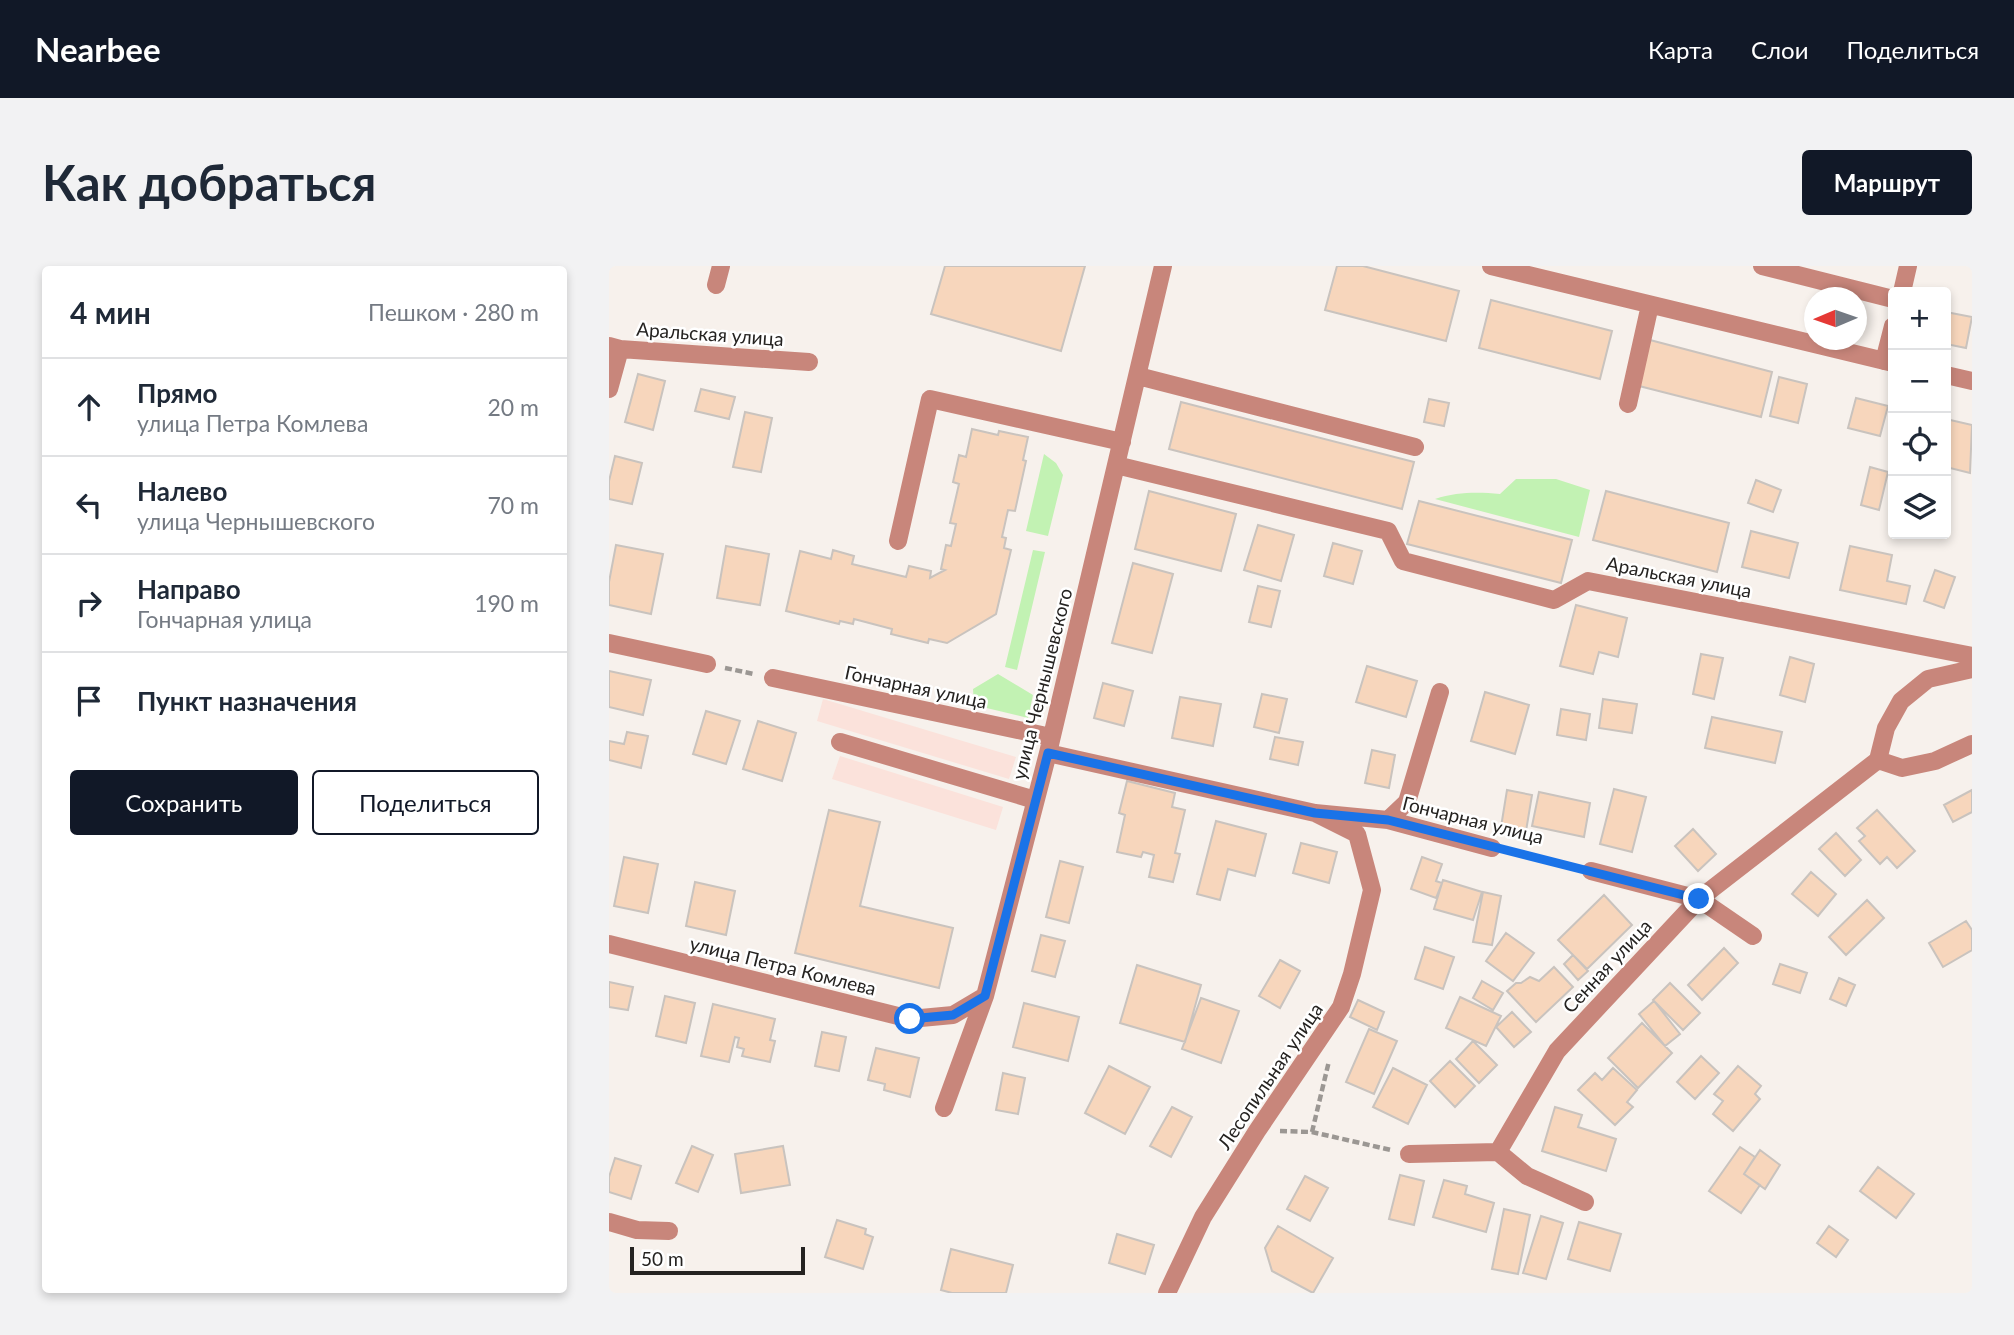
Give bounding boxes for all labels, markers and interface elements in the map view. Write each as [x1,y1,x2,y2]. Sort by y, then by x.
text: Nearbee [35,29,161,69]
text: Карта [1648,35,1713,64]
text: Слои [1751,35,1808,64]
text: Поделиться [1846,35,1979,64]
button: Маршрут [1802,150,1972,215]
text: Как добраться [42,153,376,211]
north arrow [1804,287,1867,350]
map controls [1888,287,1951,539]
button: + [1888,287,1951,350]
text: 4 мин [70,294,151,330]
text: Пешком · 280 m [368,298,539,326]
street label: Аральская улица [636,317,784,350]
button: − [1888,350,1951,413]
text: Прямо [137,377,218,409]
icon: ahead [70,388,108,426]
text: 20 m [488,393,539,421]
text: улица Петра Комлева [137,409,368,437]
button: locate [1888,413,1951,476]
text: Налево [137,475,227,507]
button: layers [1888,476,1951,539]
icon: left [70,486,108,524]
text: 70 m [488,491,539,519]
text: улица Чернышевского [137,507,375,535]
street label: Аральская улица [1604,551,1754,602]
text: Направо [137,573,241,605]
icon: right [70,584,108,622]
street label: улица Чернышевского [1007,586,1076,782]
text: 190 m [474,589,539,617]
text: Гончарная улица [137,605,312,633]
street label: Гончарная улица [843,660,989,713]
icon: arrive [70,682,108,720]
text: Пункт назначения [137,685,357,717]
button: Сохранить [70,770,298,835]
button: Поделиться [312,770,539,835]
street label: Гончарная улица [1400,791,1546,848]
route end [1683,883,1714,914]
street label: Сенная улица [1557,914,1656,1017]
street label: улица Петра Комлева [688,931,879,1000]
street label: Лесопильная улица [1212,998,1327,1154]
route start [894,1003,925,1034]
scale bar [630,1244,805,1276]
text: 50 m [641,1247,684,1270]

